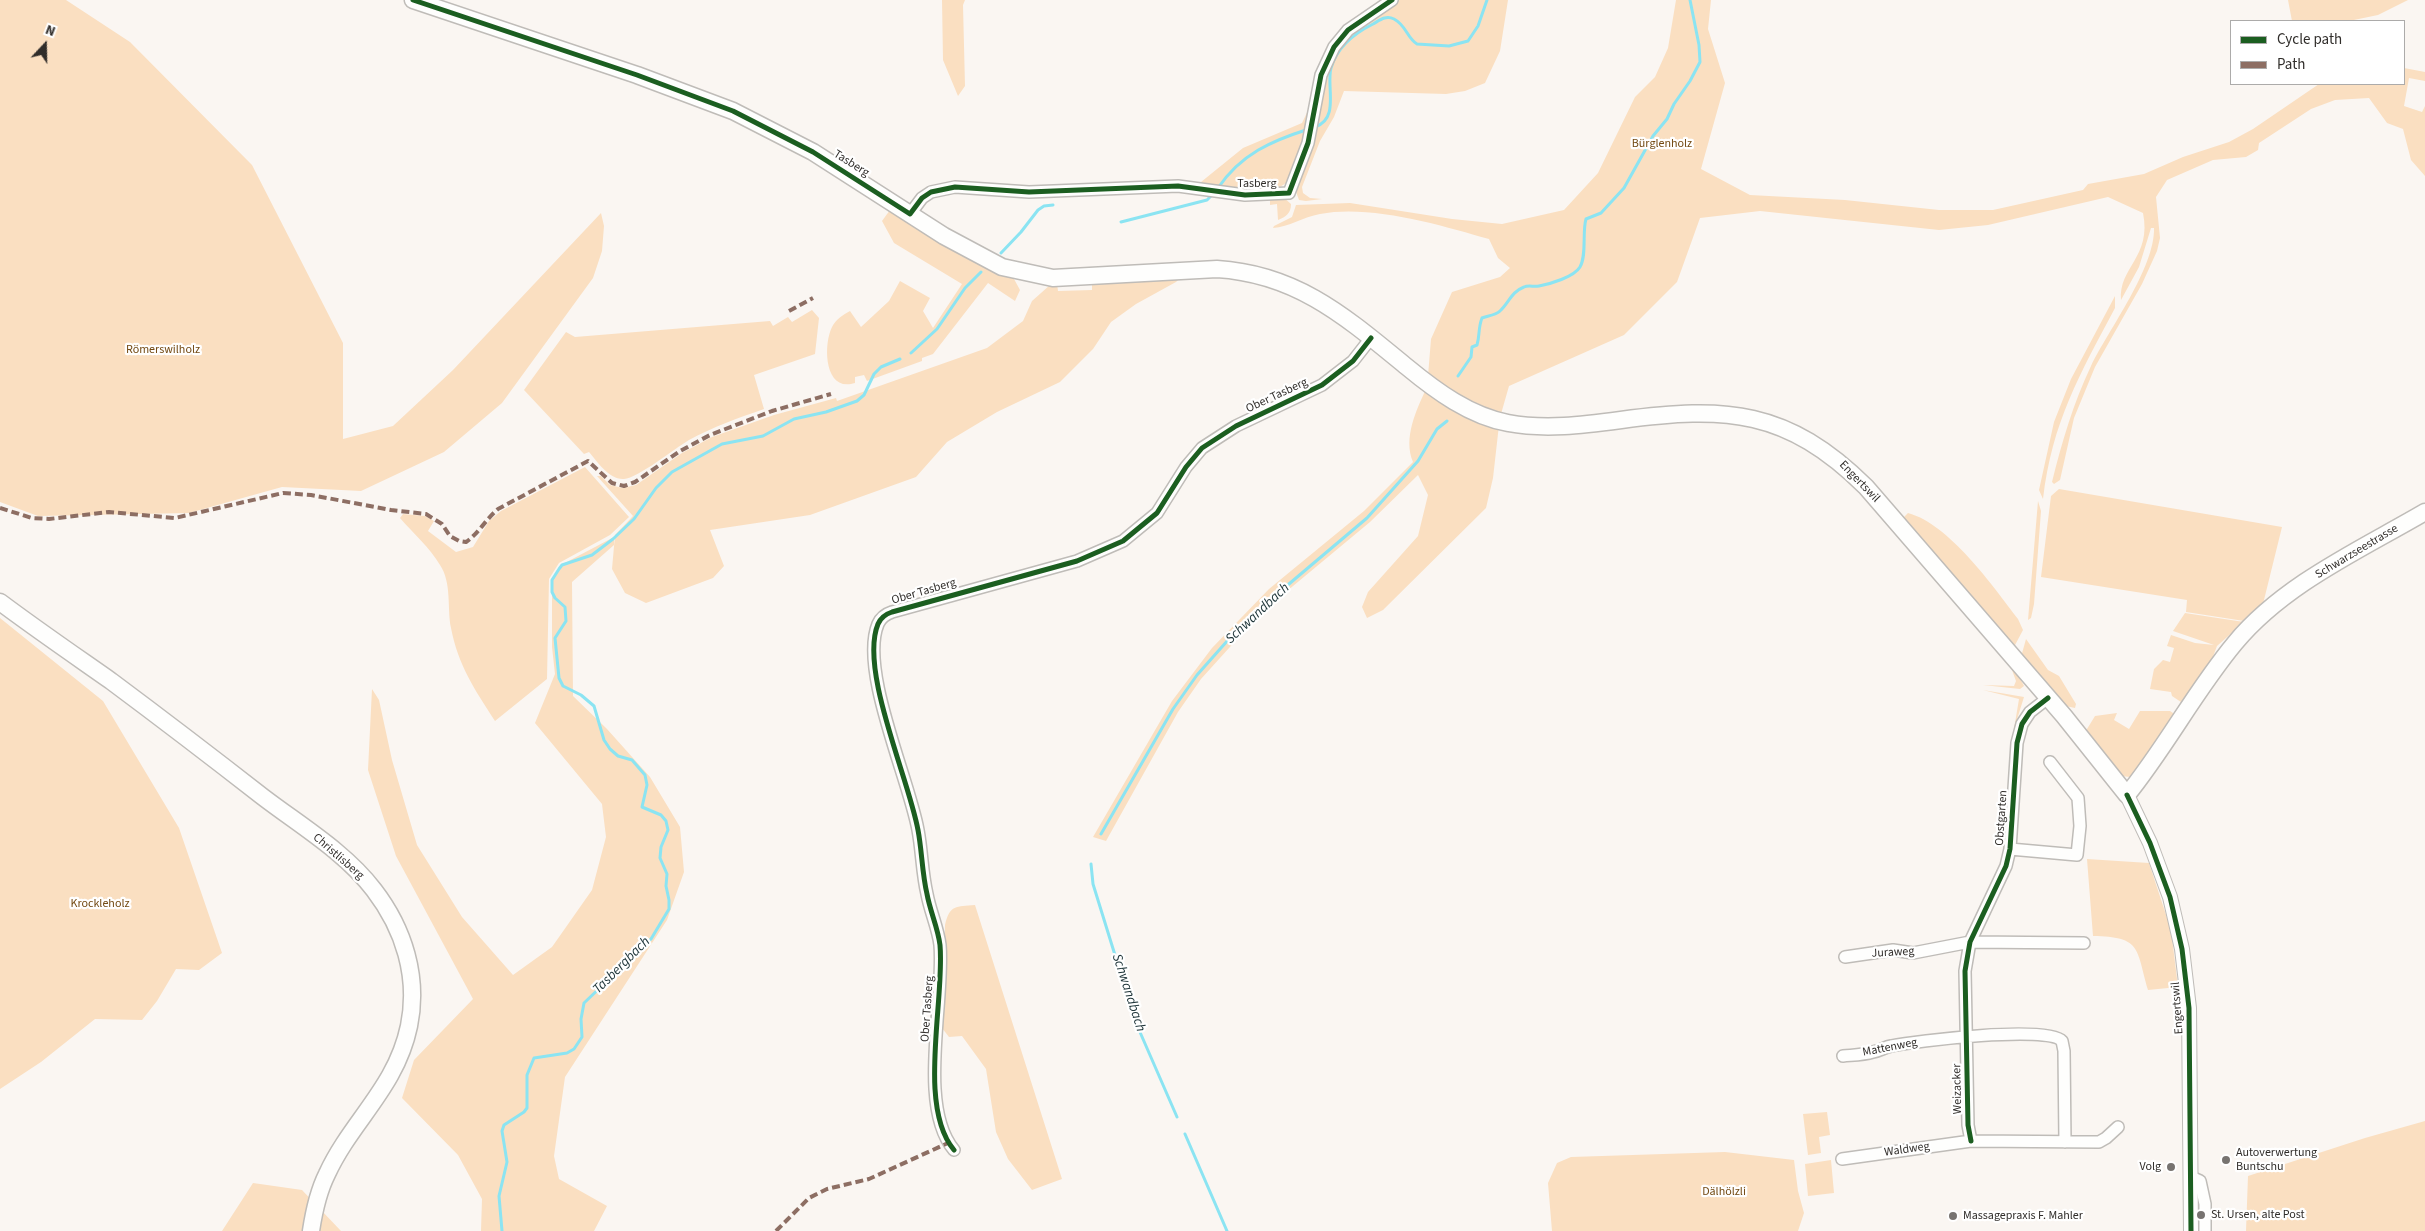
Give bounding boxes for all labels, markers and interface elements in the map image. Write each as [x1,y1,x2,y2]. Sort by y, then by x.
north arrow [20,20,70,70]
text: N [42,20,58,42]
legend [2230,20,2405,85]
text: Cycle path [2277,29,2342,50]
text: Path [2277,54,2305,75]
park label: Bürglenholz [1632,137,1692,151]
street label: Tasberg [831,147,871,181]
street label: Tasberg [1237,177,1277,191]
park label: Römerswilholz [126,343,200,357]
street label: Ober Tasberg [1244,375,1310,417]
street label: Engertswil [1836,458,1882,506]
street label: Schwarzseestrasse [2313,522,2401,582]
street label: Ober Tasberg [890,576,958,608]
water label: Schwandbach [1223,580,1293,648]
street label: Obstgarten [1993,790,2011,846]
street label: Christlisberg [309,831,367,883]
park label: Krockleholz [70,897,130,911]
water label: Tasbergbach [590,934,654,998]
street label: Juraweg [1871,945,1915,961]
water label: Schwandbach [1107,952,1149,1034]
street label: Ober Tasberg [919,975,937,1043]
street label: Engertswil [2169,981,2187,1035]
street label: Mattenweg [1861,1036,1919,1060]
street label: Weizacker [1950,1064,1966,1114]
street label: Waldweg [1883,1140,1931,1160]
place label: Autoverwertung Buntschu [2236,1146,2317,1174]
marker: Autoverwertung Buntschu [2220,1154,2232,1166]
place label: Volg [2139,1160,2161,1174]
marker: Volg [2165,1161,2177,1173]
park label: Dälhölzli [1702,1185,1746,1199]
place label: St. Ursen, alte Post [2211,1208,2305,1222]
place label: Massagepraxis F. Mahler [1963,1209,2083,1223]
marker: St. Ursen, alte Post [2195,1209,2207,1221]
marker: Massagepraxis F. Mahler [1947,1210,1959,1222]

